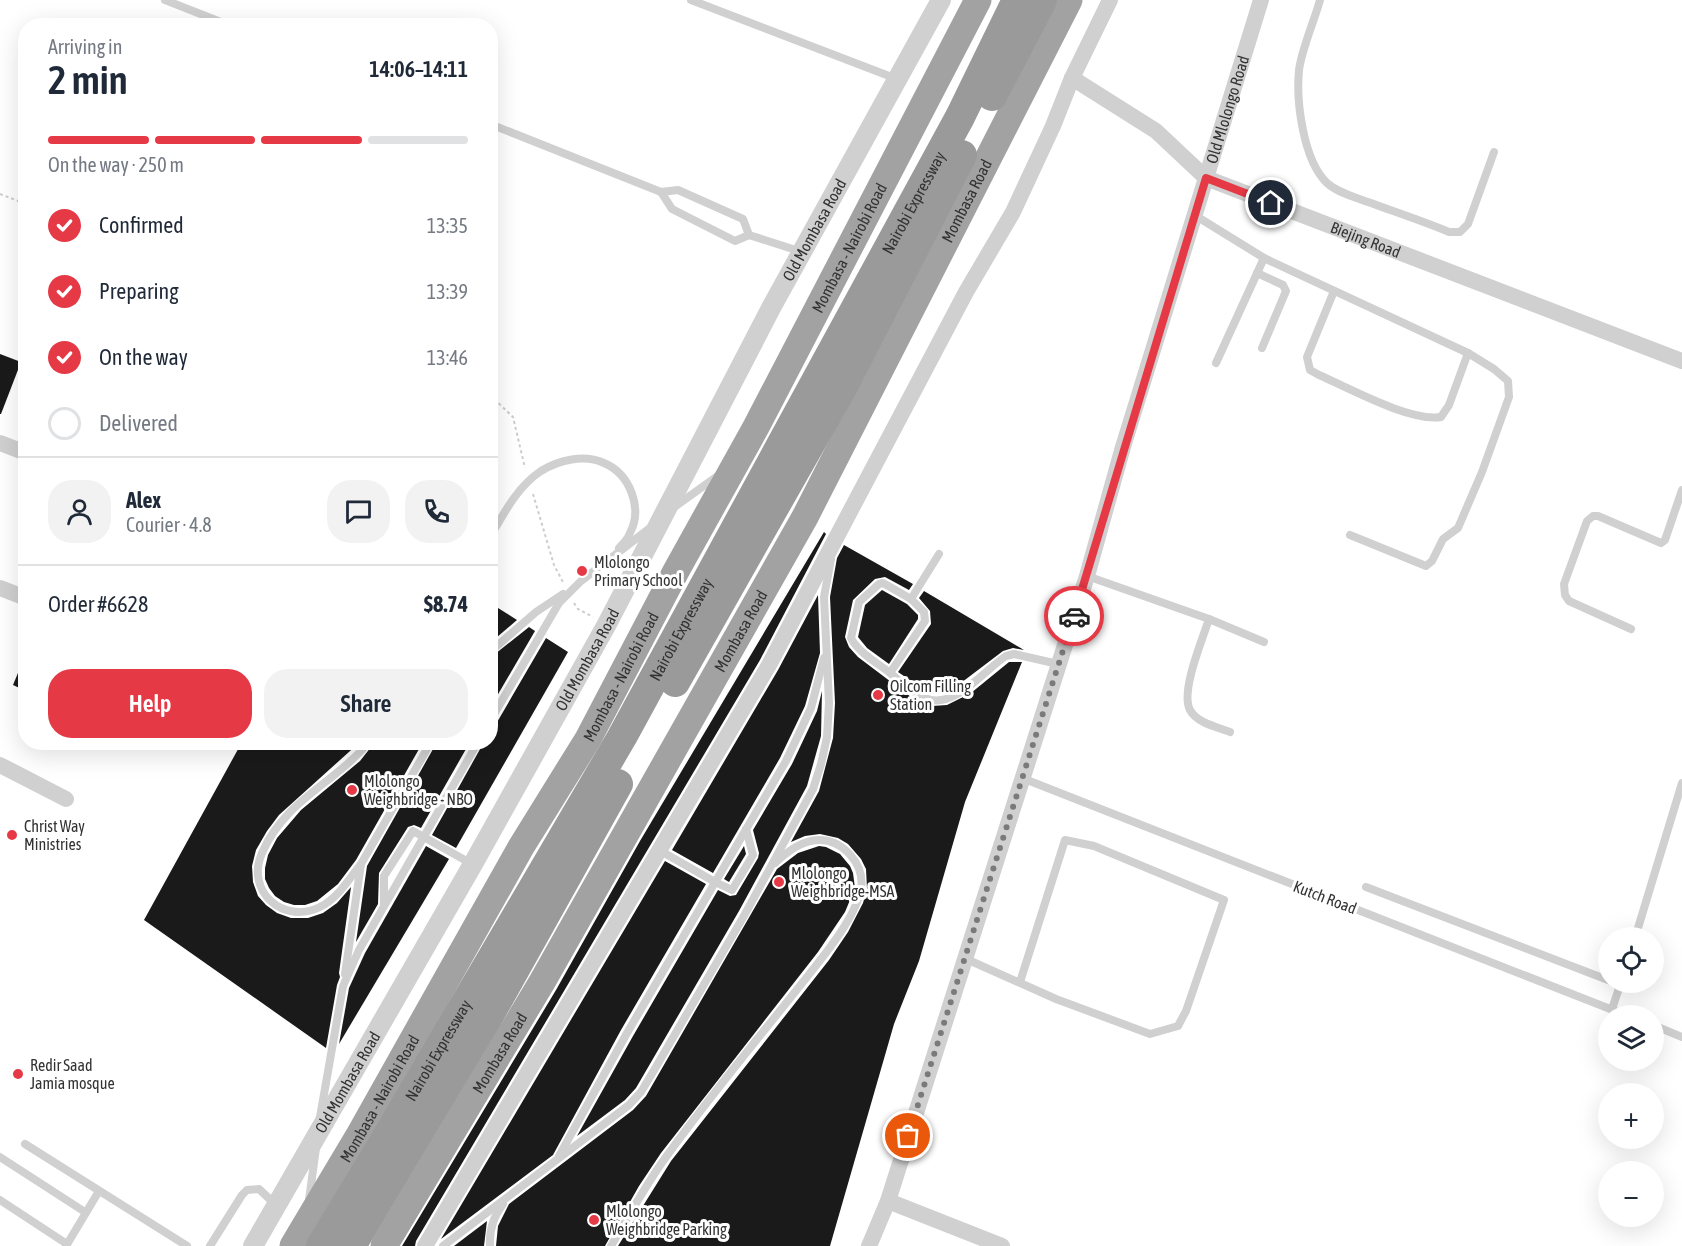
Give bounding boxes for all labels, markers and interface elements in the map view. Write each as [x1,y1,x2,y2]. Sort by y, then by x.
text: Arriving in [48,35,122,58]
street label: Old Mlolongo Road [1202,53,1252,166]
text: 14:06–14:11 [369,56,468,82]
text: 2 min [48,58,128,102]
street label: Nairobi Expressway [878,148,950,257]
text: On the way · 250 m [48,153,184,176]
street label: Mombasa Road [938,156,995,245]
street label: Old Mombasa Road [779,176,850,284]
pin [1245,177,1296,228]
street label: Mombasa - Nairobi Road [808,180,890,316]
icon: home [1254,186,1287,219]
icon: check [48,209,81,242]
text: Confirmed [99,212,184,238]
text: 13:35 [427,214,468,237]
street label: Biejing Road [1328,218,1403,261]
icon: check [48,275,81,308]
text: Preparing [99,278,179,304]
text: 13:39 [427,280,468,303]
icon: check [48,341,81,374]
text: On the way [99,344,188,370]
text: 13:46 [427,346,468,369]
text: Delivered [99,410,178,436]
button: person [48,480,111,543]
button: chat [327,480,390,543]
button: phone [405,480,468,543]
text: Alex [126,487,161,513]
text: Courier · 4.8 [126,513,212,536]
place label: Mlolongo Primary School [594,553,683,590]
marker: Mlolongo Primary School [575,564,589,578]
street label: Nairobi Expressway [646,575,717,684]
courier [1044,586,1104,646]
street label: Mombasa Road [710,587,771,675]
text: Order #6628 [48,591,148,617]
text: $8.74 [424,591,468,617]
icon: car [1058,600,1091,633]
street label: Old Mombasa Road [552,605,622,714]
street label: Mombasa - Nairobi Road [579,609,662,744]
button: Help [48,669,252,738]
button: Share [264,669,468,738]
place label: Oilcom Filling Station [890,677,971,713]
marker: Oilcom Filling Station [871,688,885,702]
place label: Mlolongo Weighbridge - NBO [364,772,473,809]
marker: Mlolongo Weighbridge - NBO [345,783,359,797]
place label: Christ Way Ministries [24,817,85,853]
marker: Christ Way Ministries [5,828,19,842]
place label: Mlolongo Weighbridge-MSA [791,864,895,901]
marker: Mlolongo Weighbridge-MSA [772,875,786,889]
street label: Kutch Road [1291,877,1359,917]
map controls [1598,927,1664,1227]
button: locate [1598,927,1664,993]
street label: Nairobi Expressway [401,996,476,1104]
button: layers [1598,1005,1664,1071]
street label: Mombasa Road [469,1009,531,1096]
street label: Old Mombasa Road [311,1028,384,1136]
street label: Mombasa - Nairobi Road [336,1032,423,1165]
place label: Redir Saad Jamia mosque [30,1056,115,1093]
marker: Redir Saad Jamia mosque [11,1067,25,1081]
button: + [1598,1083,1664,1149]
pin [882,1110,933,1161]
icon: bag [891,1119,924,1152]
button: − [1598,1161,1664,1227]
place label: Mlolongo Weighbridge Parking [606,1202,727,1239]
marker: Mlolongo Weighbridge Parking [587,1213,601,1227]

